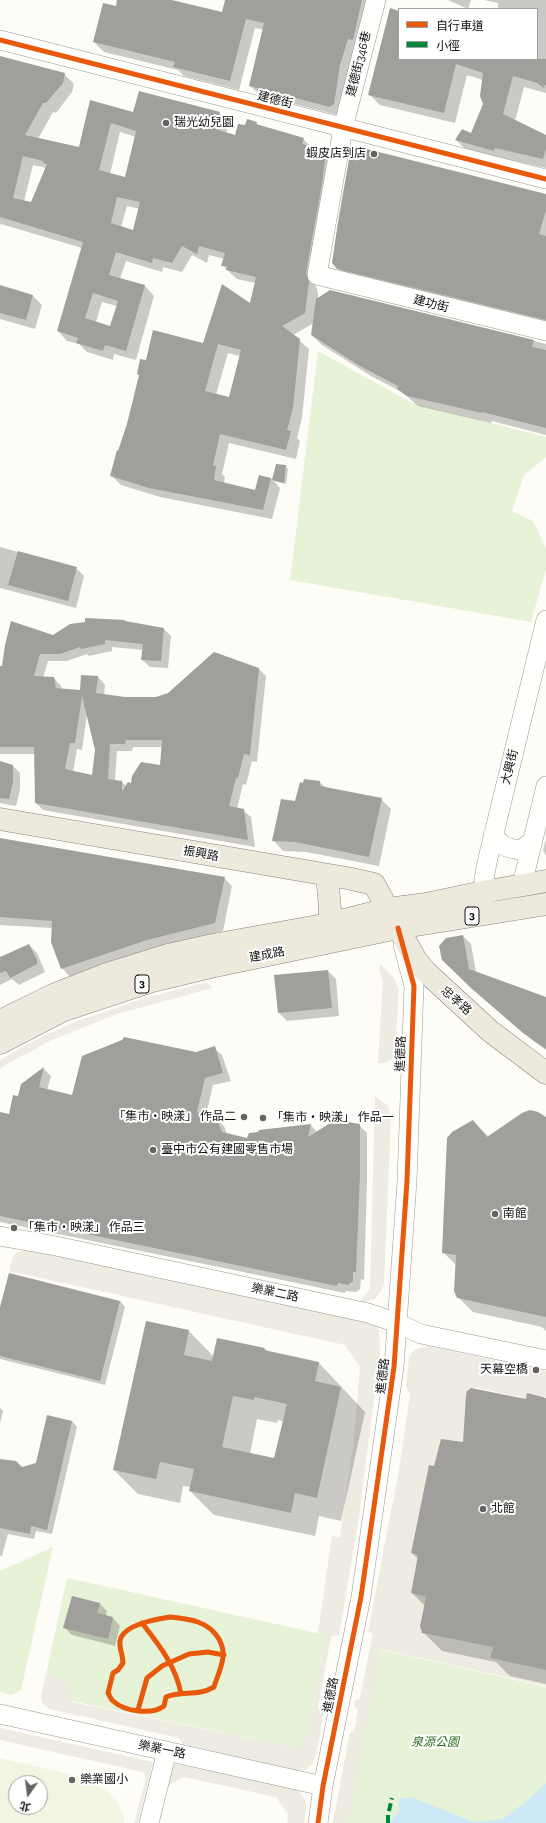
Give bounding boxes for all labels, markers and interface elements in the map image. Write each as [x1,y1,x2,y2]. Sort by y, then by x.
legend [398,8,538,60]
text: 自行車道 [436,19,484,33]
street label: 建德街346巷 [344,30,374,98]
text: 小徑 [436,39,460,53]
street label: 建德街 [256,89,294,111]
place label: 瑞光幼兒園 [174,116,234,130]
marker: 瑞光幼兒園 [161,118,171,128]
place label: 蝦皮店到店 [306,147,366,161]
marker: 蝦皮店到店 [369,149,379,159]
street label: 建功街 [412,293,450,315]
street label: 大興街 [499,748,521,786]
street label: 振興路 [182,844,220,864]
road number: 3 [465,907,479,925]
street label: 建成路 [248,944,286,966]
road number: 3 [135,975,149,993]
street label: 忠孝路 [438,984,474,1018]
street label: 進德路 [393,1036,409,1072]
place label: 「集市‧映漾」 作品二 [113,1110,236,1124]
place label: 「集市‧映漾」 作品一 [271,1111,394,1125]
marker: 「集市‧映漾」 作品二 [239,1112,249,1122]
marker: 「集市‧映漾」 作品一 [258,1113,268,1123]
place label: 臺中市公有建國零售市場 [161,1143,293,1157]
marker: 臺中市公有建國零售市場 [148,1145,158,1155]
place label: 南館 [503,1207,527,1221]
marker: 南館 [490,1209,500,1219]
place label: 「集市‧映漾」 作品三 [22,1221,145,1235]
marker: 「集市‧映漾」 作品三 [9,1223,19,1233]
street label: 樂業二路 [250,1281,300,1305]
street label: 進德路 [374,1357,392,1395]
place label: 天幕空橋 [480,1363,528,1377]
marker: 天幕空橋 [531,1365,541,1375]
place label: 北館 [491,1502,515,1516]
marker: 北館 [478,1504,488,1514]
street label: 進德路 [320,1676,342,1714]
park label: 泉源公園 [411,1736,459,1750]
street label: 樂業一路 [137,1738,187,1762]
place label: 樂業國小 [80,1773,128,1787]
north arrow [8,1775,48,1815]
marker: 樂業國小 [67,1775,77,1785]
text: 北 [18,1799,32,1814]

